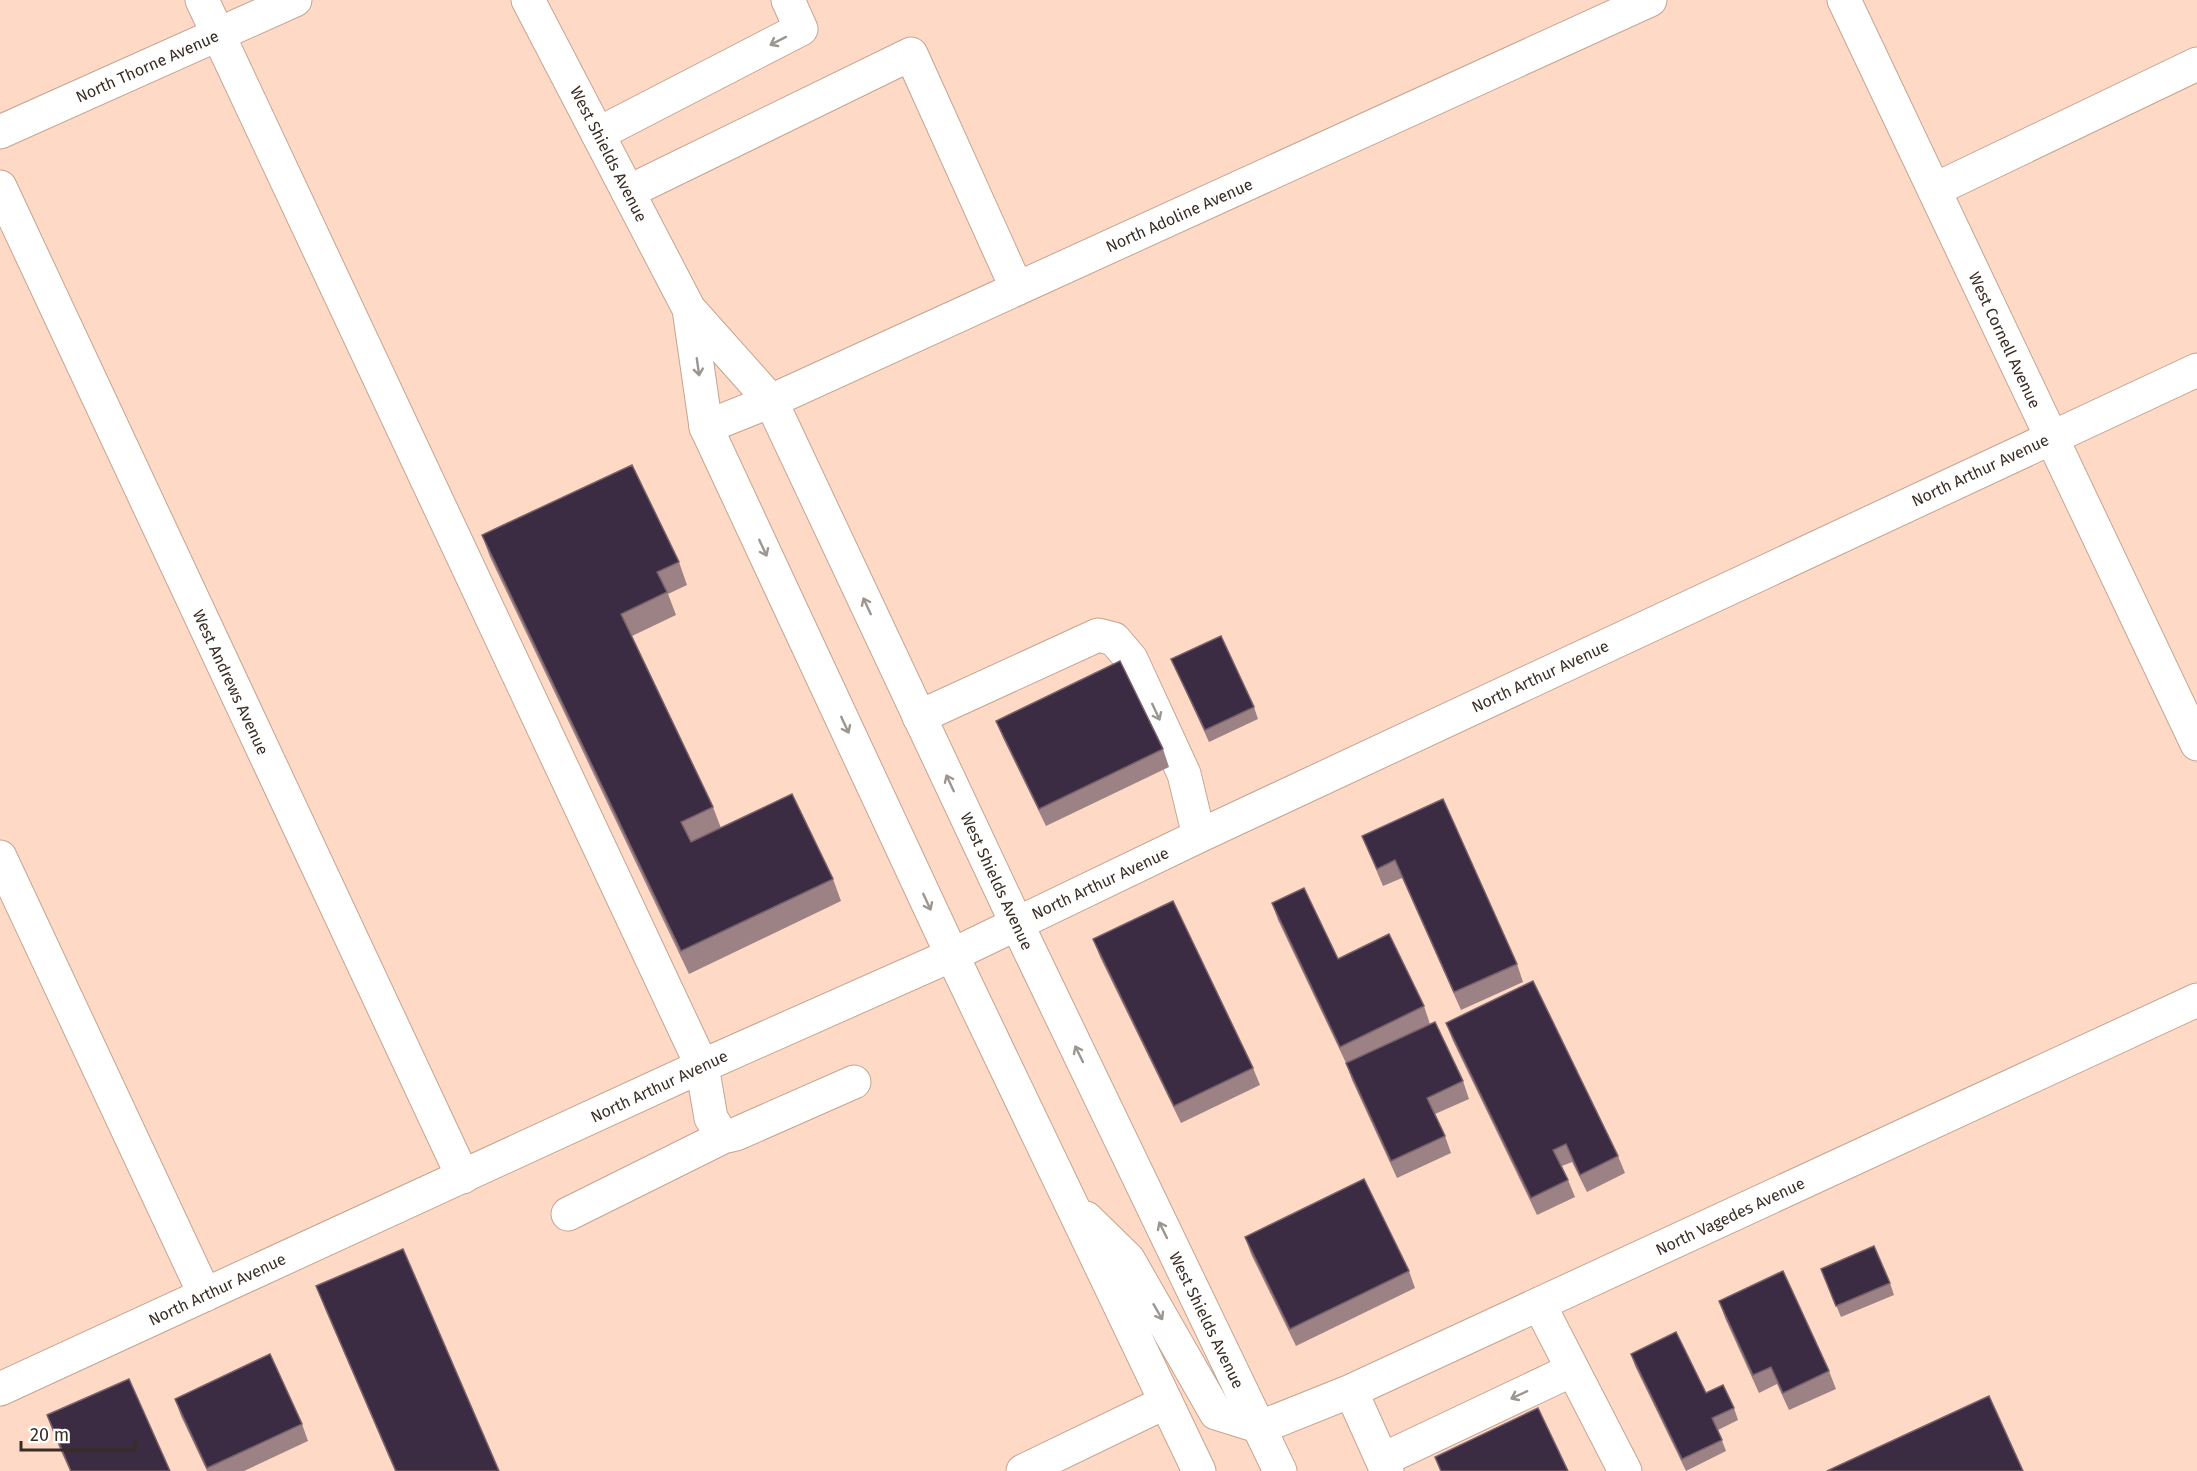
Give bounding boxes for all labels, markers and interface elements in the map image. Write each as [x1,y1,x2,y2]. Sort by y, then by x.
street label: North Thorne Avenue [73,26,222,107]
one-way arrow [770,35,787,47]
street label: West Shields Avenue [566,83,651,225]
street label: North Adoline Avenue [1103,175,1255,256]
street label: West Cornell Avenue [1965,269,2044,411]
one-way arrow [692,356,703,376]
street label: North Arthur Avenue [1909,430,2052,511]
one-way arrow [757,539,769,557]
one-way arrow [860,598,872,616]
street label: West Andrews Avenue [189,607,273,758]
street label: North Arthur Avenue [1469,636,1612,717]
one-way arrow [1150,703,1162,721]
one-way arrow [840,716,851,734]
one-way arrow [943,774,955,792]
street label: West Shields Avenue [956,809,1037,953]
street label: North Arthur Avenue [1029,843,1172,924]
one-way arrow [922,893,934,911]
one-way arrow [1072,1045,1084,1063]
street label: North Arthur Avenue [588,1046,731,1127]
street label: North Vagedes Avenue [1653,1173,1808,1259]
one-way arrow [1157,1221,1169,1239]
street label: North Arthur Avenue [146,1249,289,1330]
street label: West Shields Avenue [1165,1249,1248,1392]
one-way arrow [1152,1303,1164,1320]
one-way arrow [1511,1390,1529,1402]
scale bar [21,1414,135,1452]
text: 20 m [30,1424,69,1446]

